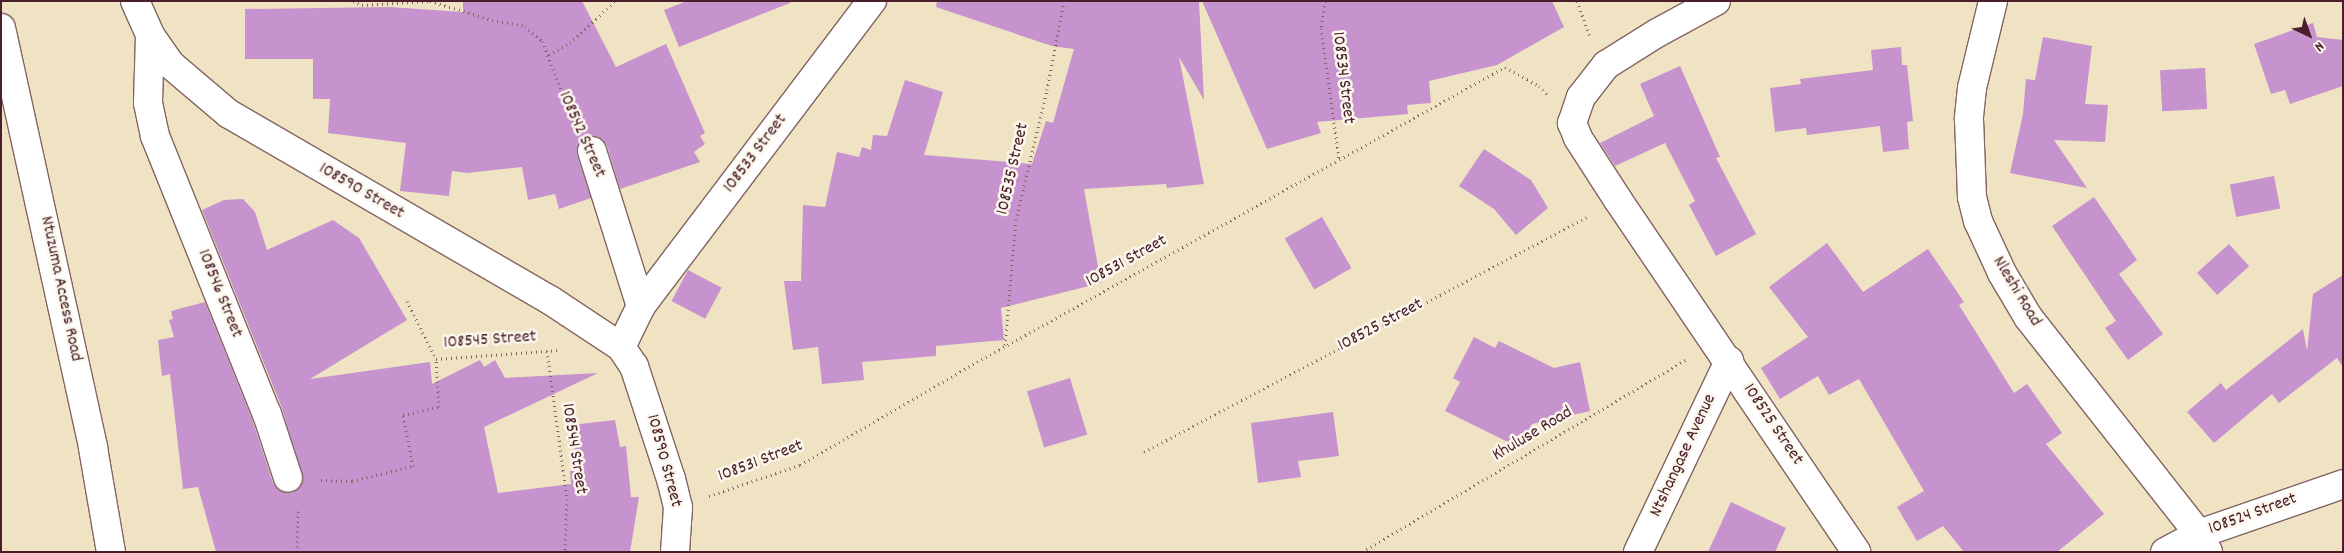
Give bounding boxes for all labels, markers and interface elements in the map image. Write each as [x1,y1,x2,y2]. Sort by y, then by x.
north arrow [2284,10,2334,60]
street label: 108534 Street [1326,31,1358,125]
text: N [2310,36,2328,56]
street label: 108542 Street [552,88,610,182]
street label: 108533 Street [719,110,793,198]
street label: 108535 Street [993,121,1035,217]
street label: 108590 Street [314,159,408,225]
street label: Ntuzuma Access Road [34,214,86,364]
street label: 108531 Street [1083,231,1171,293]
street label: 108546 Street [191,247,247,341]
street label: Nleshi Road [1987,253,2045,331]
street label: 108525 Street [1335,295,1427,357]
street label: 108545 Street [443,327,537,355]
street label: 108525 Street [1737,380,1807,470]
street label: Ntshangase Avenue [1646,391,1722,521]
street label: 108544 Street [555,402,591,496]
street label: Khuluse Road [1489,403,1577,467]
street label: 108590 Street [640,412,686,510]
street label: 108531 Street [716,436,806,488]
street label: 108524 Street [2206,489,2300,541]

